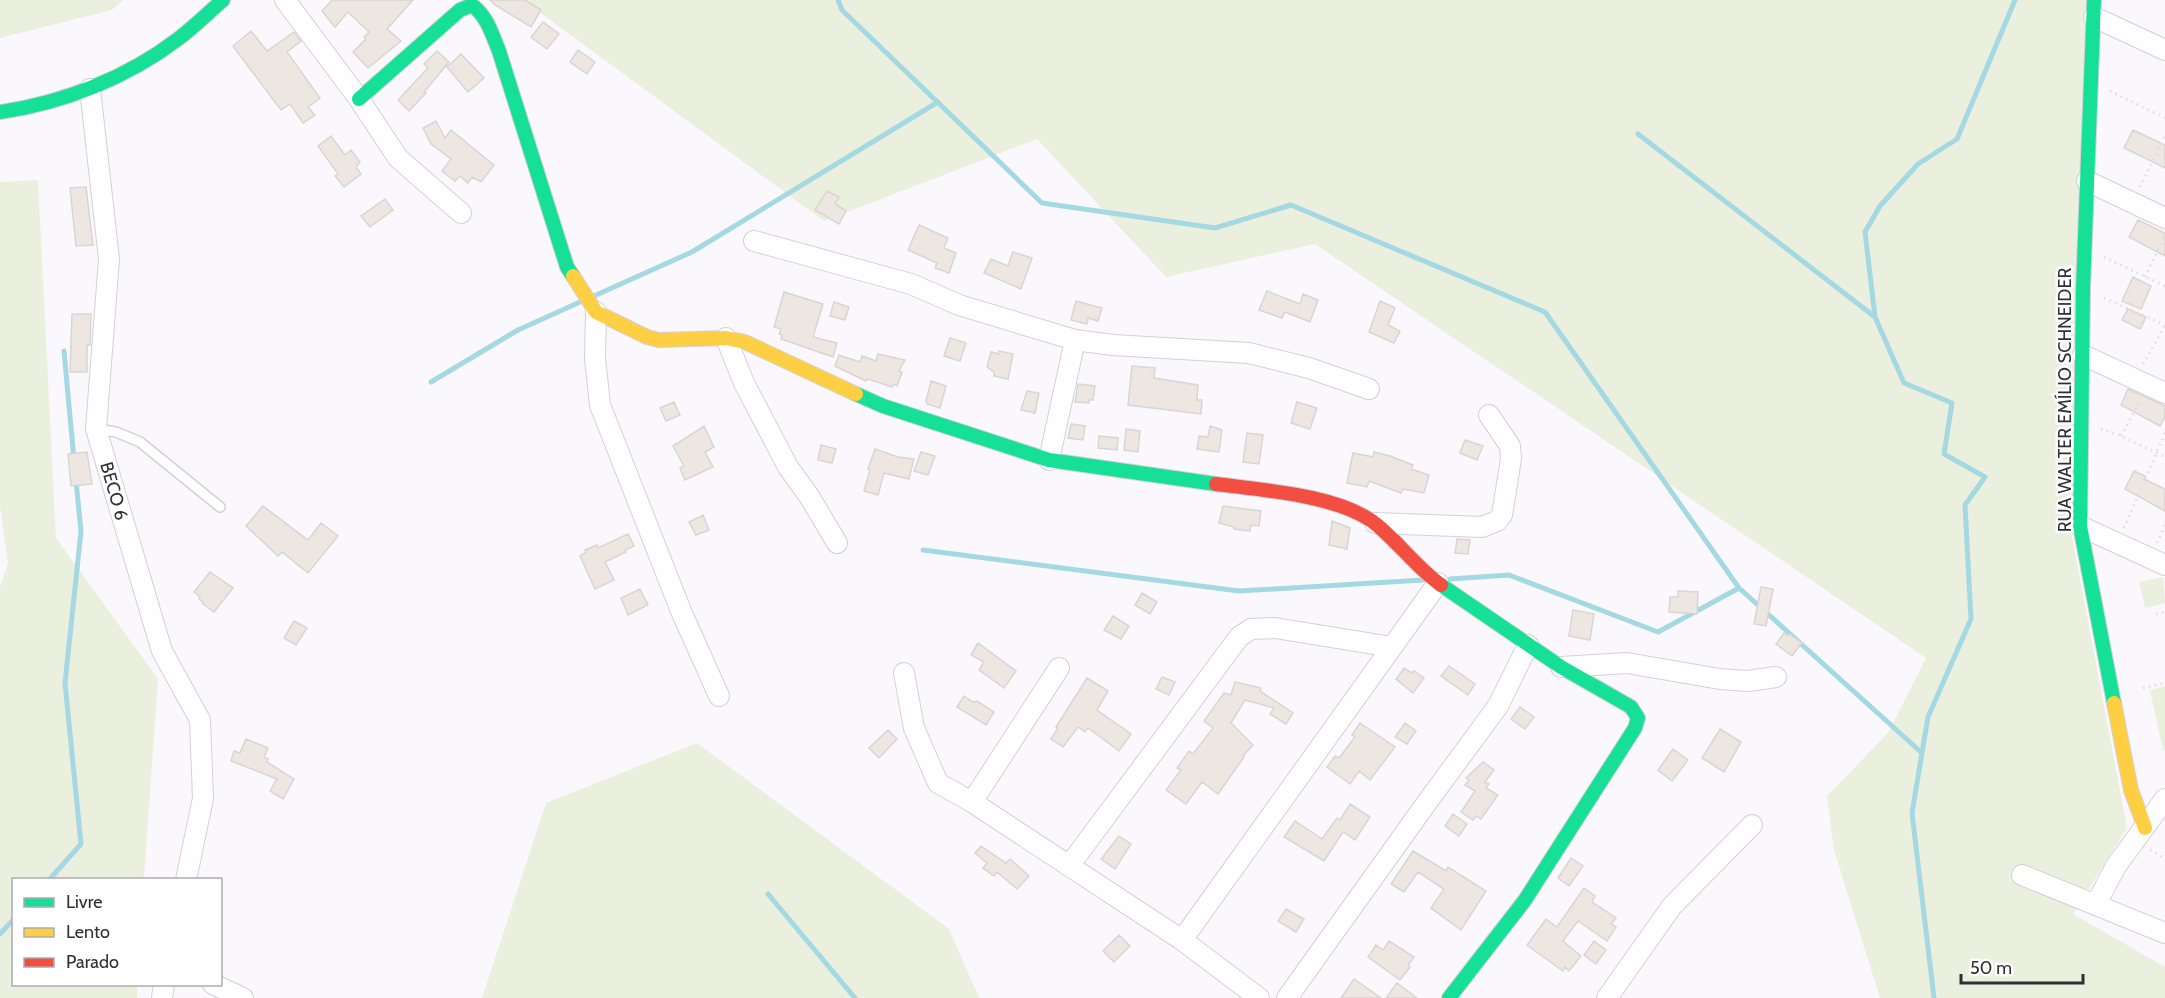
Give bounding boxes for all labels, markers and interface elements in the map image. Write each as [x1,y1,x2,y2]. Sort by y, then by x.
street label: RUA WALTER EMÍLIO SCHNEIDER [2054,268,2076,532]
street label: BECO 6 [95,459,133,523]
legend [12,878,222,986]
text: Livre [66,891,102,913]
text: Lento [66,921,110,943]
scale bar [1961,947,2082,985]
text: Parado [66,951,119,973]
text: 50 m [1970,957,2012,979]

